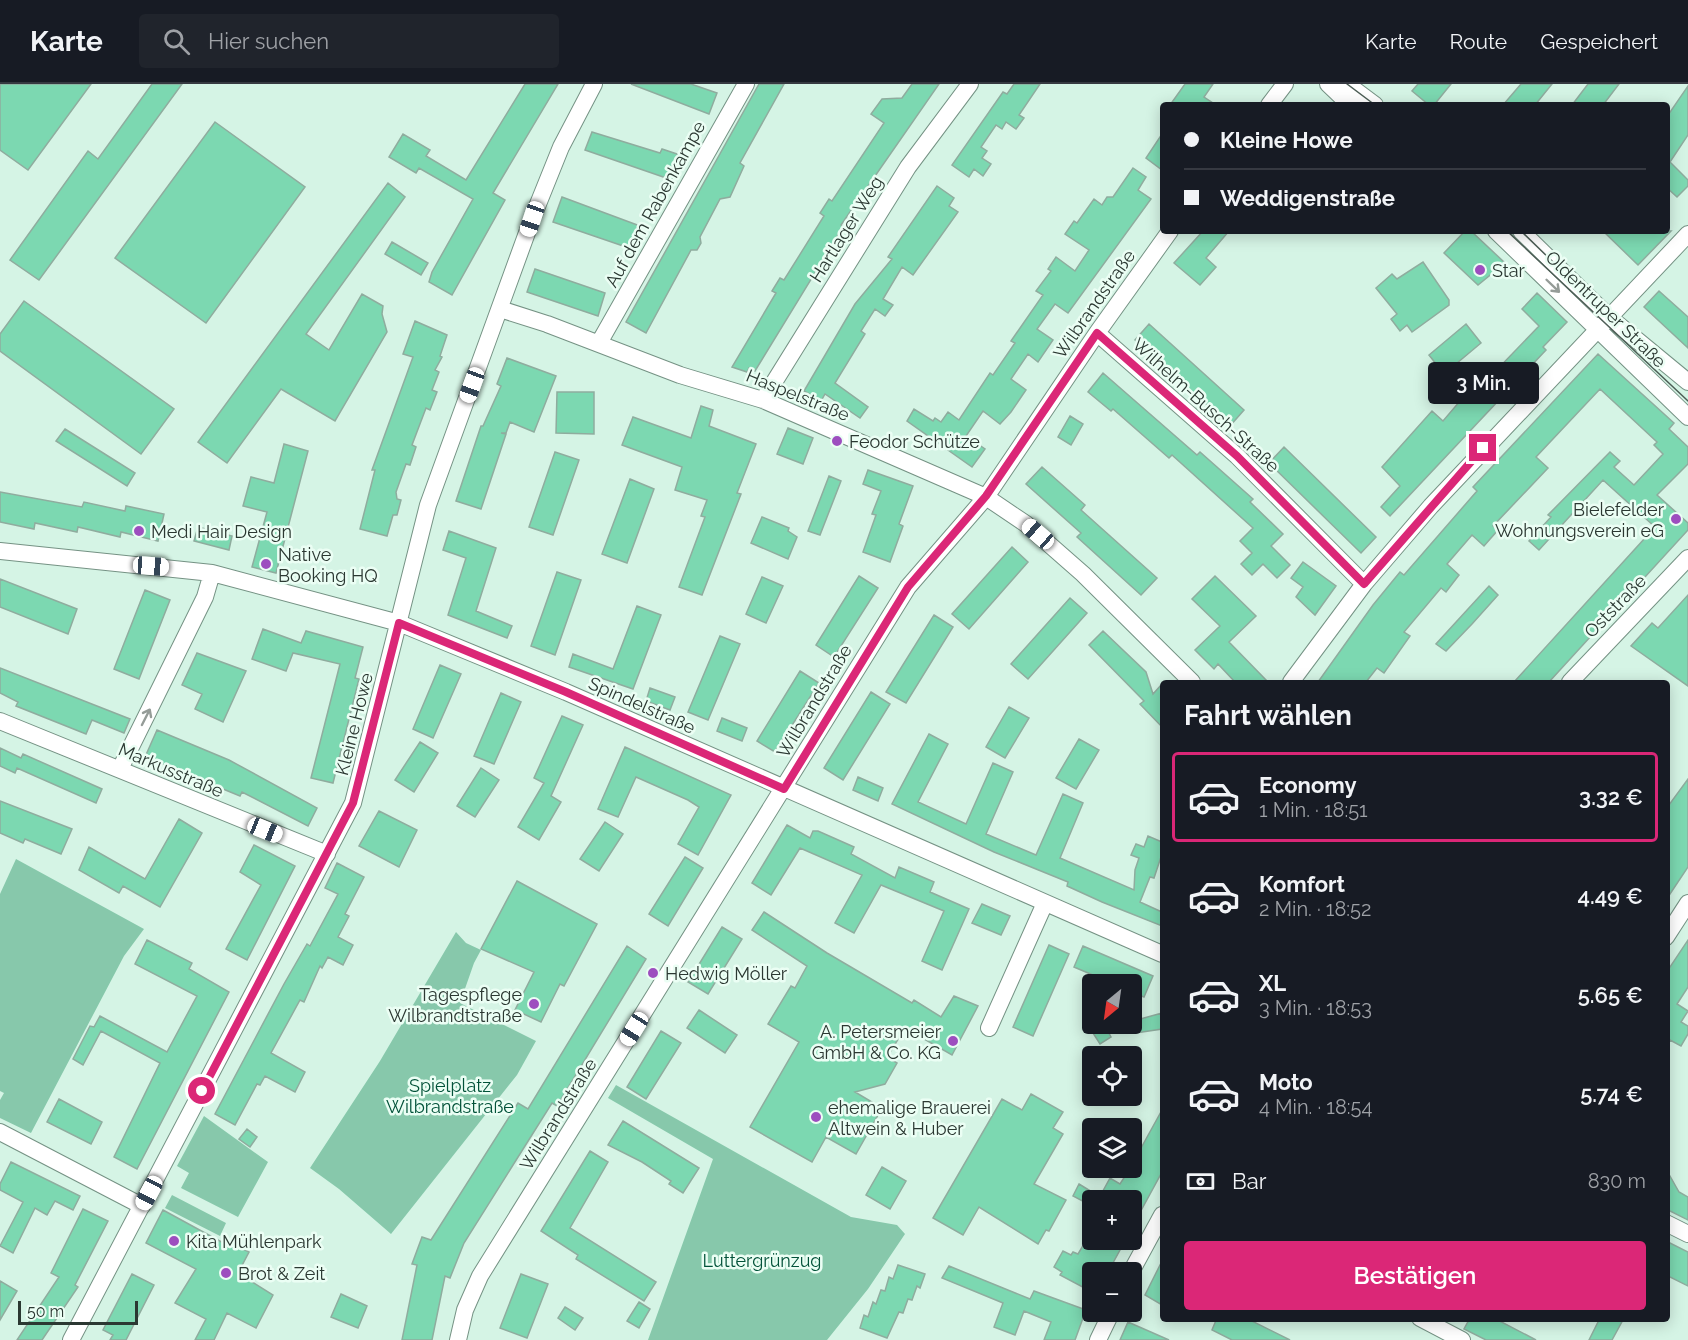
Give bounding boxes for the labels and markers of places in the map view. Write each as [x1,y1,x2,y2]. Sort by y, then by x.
place label: Star [1492,260,1526,281]
marker: Star [1473,263,1487,277]
place label: Feodor Schütze [849,431,980,452]
marker: Feodor Schütze [830,434,844,448]
place label: Bielefelder Wohnungsverein eG [1495,499,1665,541]
marker: Bielefelder Wohnungsverein eG [1669,512,1683,526]
place label: Medi Hair Design [151,521,292,542]
marker: Medi Hair Design [132,524,146,538]
place label: Native Booking HQ [278,544,378,586]
marker: Native Booking HQ [259,557,273,571]
place label: Hedwig Möller [665,963,788,984]
marker: Hedwig Möller [646,966,660,980]
place label: Tagespflege Wilbrandtstraße [388,984,522,1026]
marker: Tagespflege Wilbrandtstraße [527,997,541,1011]
place label: A. Petersmeier GmbH & Co. KG [812,1021,942,1063]
marker: A. Petersmeier GmbH & Co. KG [946,1034,960,1048]
place label: ehemalige Brauerei Altwein & Huber [828,1097,991,1139]
marker: ehemalige Brauerei Altwein & Huber [809,1110,823,1124]
place label: Kita Mühlenpark [186,1231,322,1252]
marker: Kita Mühlenpark [167,1234,181,1248]
place label: Brot & Zeit [238,1263,325,1284]
marker: Brot & Zeit [219,1266,233,1280]

